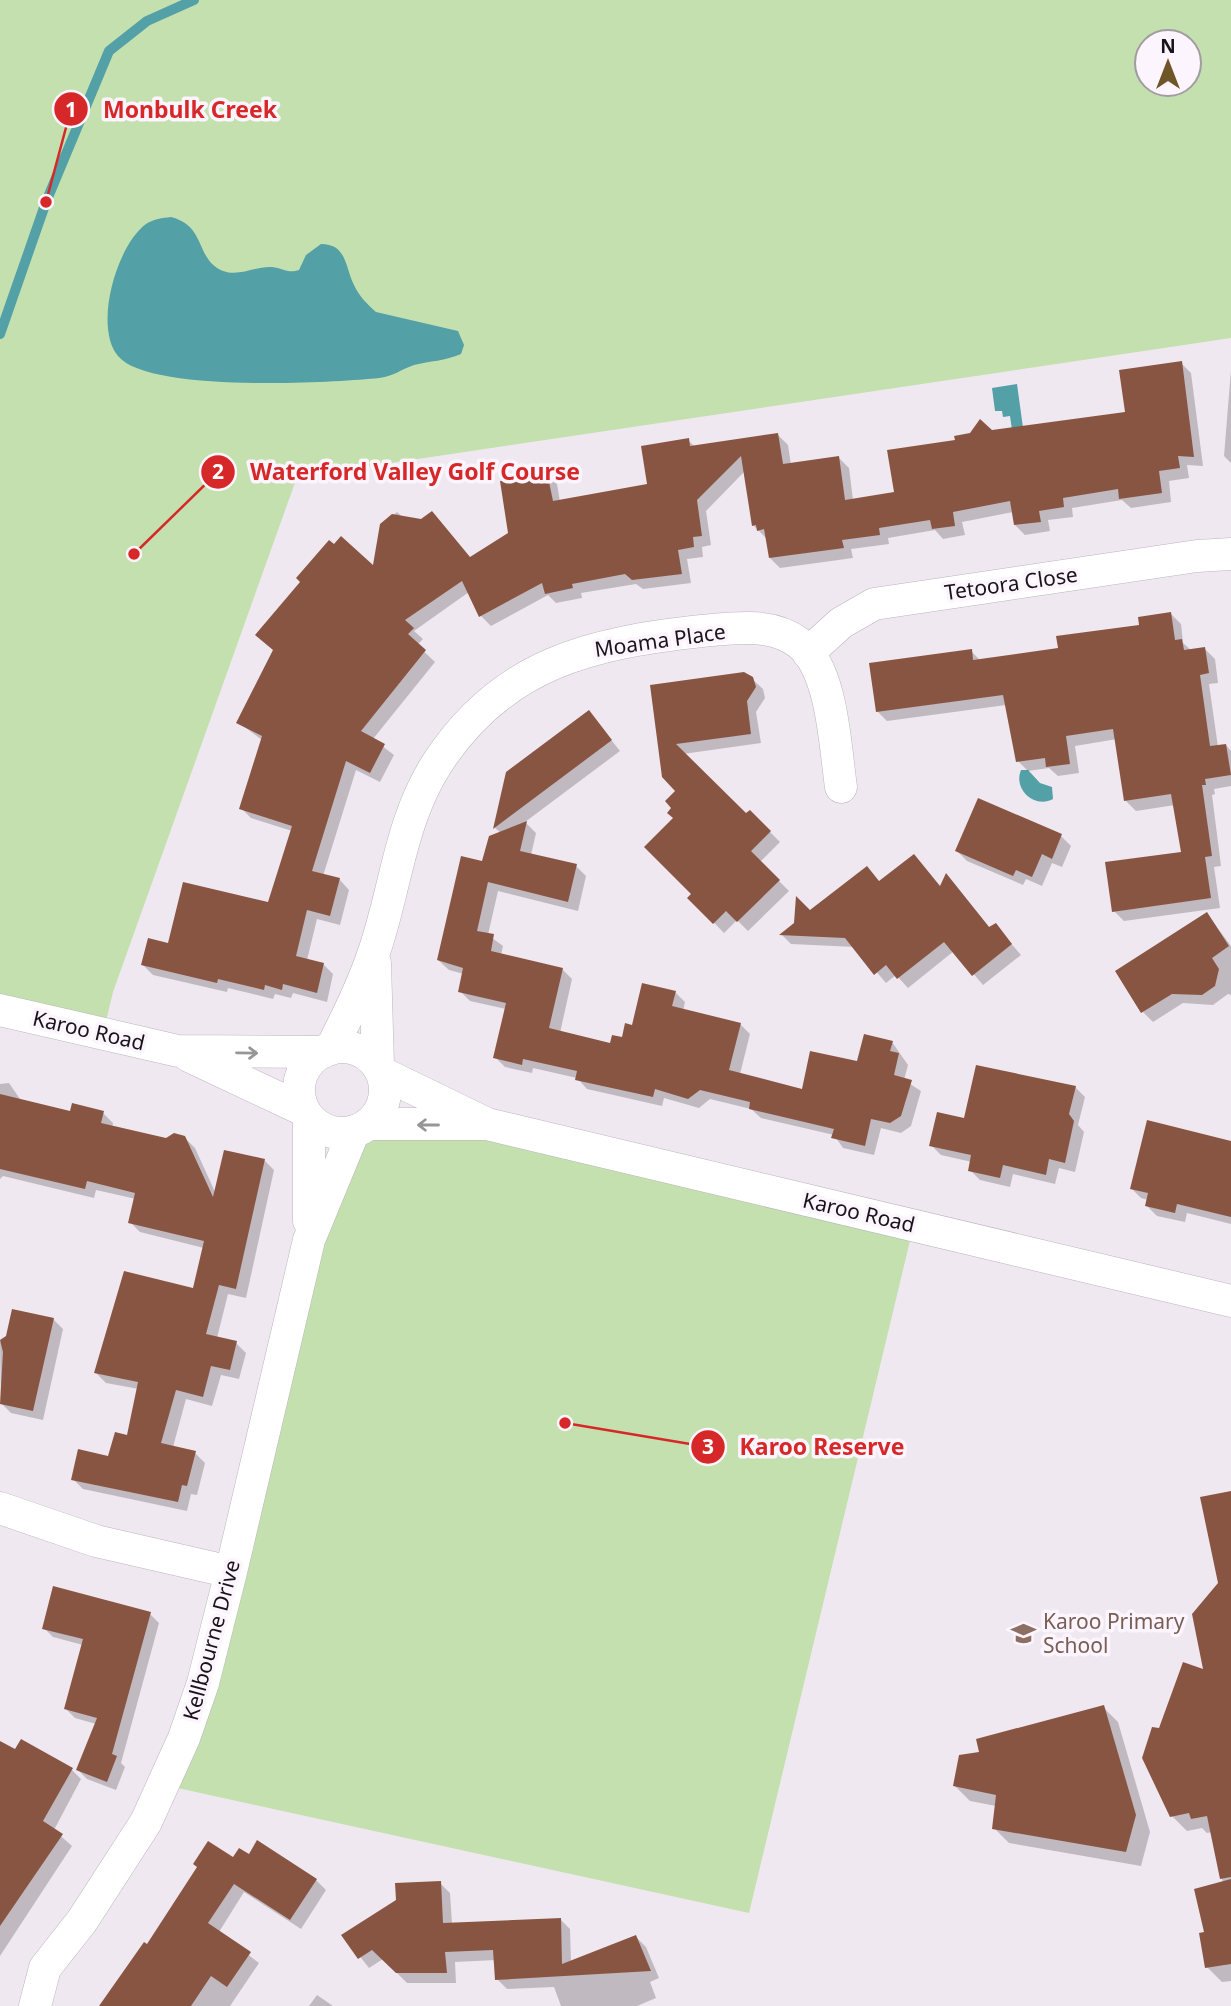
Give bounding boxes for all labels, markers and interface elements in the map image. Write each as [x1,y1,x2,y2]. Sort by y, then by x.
north arrow [1133,28,1203,98]
text: N [1160,33,1176,59]
callout: Monbulk Creek [54,87,291,131]
text: Monbulk Creek [103,93,278,125]
text: 1 [65,95,77,123]
callout: Waterford Valley Golf Course [201,450,594,494]
text: Waterford Valley Golf Course [250,455,580,487]
text: 2 [212,457,224,485]
street label: Tetoora Close [943,560,1079,606]
street label: Moama Place [593,617,727,663]
street label: Karoo Road [30,1003,148,1057]
one-way arrow [235,1046,258,1060]
one-way arrow [417,1118,440,1132]
street label: Karoo Road [800,1185,918,1239]
callout: Karoo Reserve [691,1425,918,1469]
text: Karoo Reserve [740,1430,904,1462]
text: 3 [702,1432,714,1460]
street label: Kellbourne Drive [176,1557,246,1723]
place label: Karoo Primary School [1043,1607,1185,1659]
school or university icon: Karoo Primary School [1009,1619,1037,1647]

